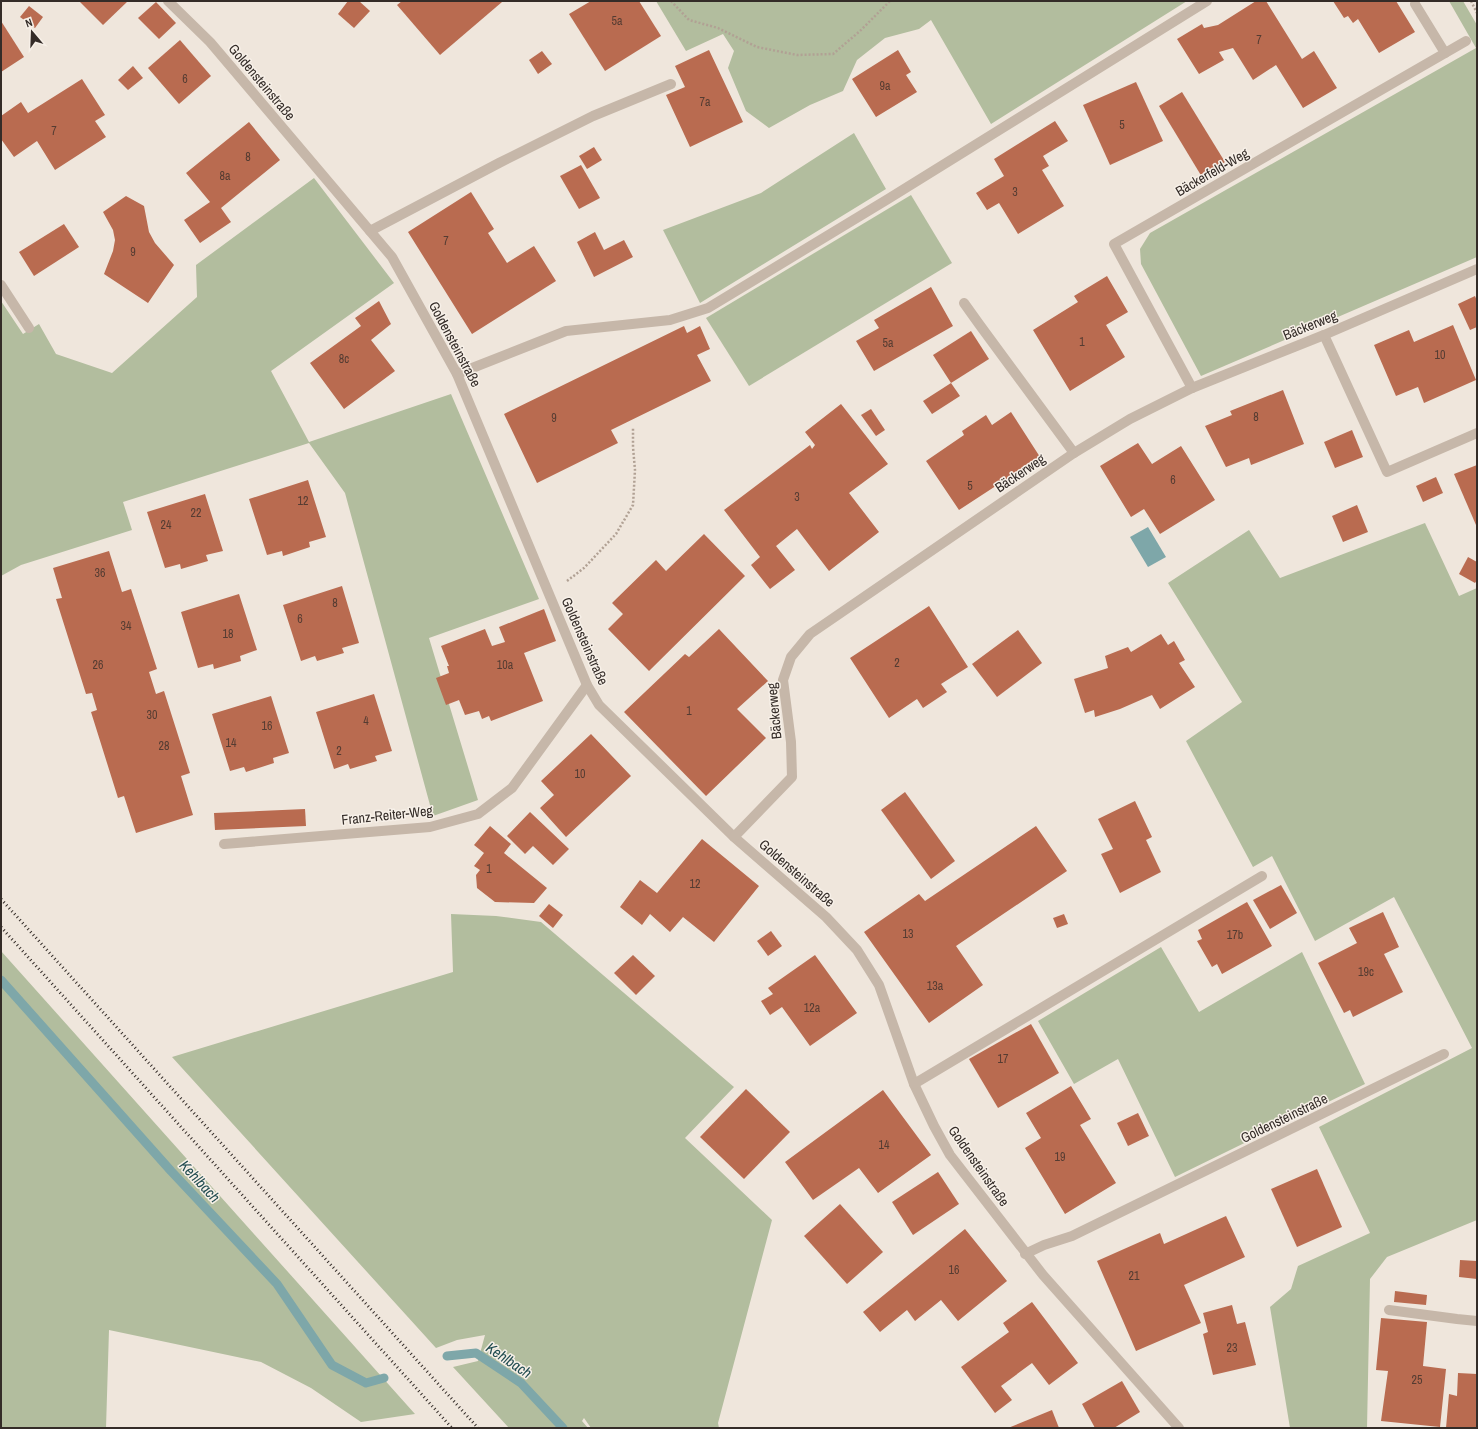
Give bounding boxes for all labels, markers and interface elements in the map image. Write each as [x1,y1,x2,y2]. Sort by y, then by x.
north arrow [12,12,52,52]
house number: 5a [612,13,623,29]
text: N [23,15,34,30]
house number: 7 [1256,32,1262,48]
street label: Goldensteinstraße [225,40,299,124]
house number: 6 [182,71,188,87]
house number: 9a [880,78,891,94]
house number: 7a [700,94,711,110]
house number: 5 [1119,117,1125,133]
house number: 7 [51,123,57,139]
street label: Bäckerfeld-Weg [1172,144,1252,200]
house number: 8 [245,149,251,165]
house number: 8a [220,168,231,184]
house number: 3 [1012,184,1018,200]
house number: 7 [443,233,449,249]
house number: 9 [130,244,136,260]
street label: Goldensteinstraße [425,298,485,390]
street label: Bäckerweg [1280,306,1340,344]
house number: 1 [1079,334,1085,350]
house number: 5a [883,335,894,351]
house number: 10 [1435,347,1445,363]
house number: 8c [339,351,349,367]
house number: 8 [1253,409,1259,425]
house number: 9 [551,410,557,426]
street label: Bäckerweg [991,449,1049,496]
house number: 6 [1170,472,1176,488]
house number: 5 [967,478,973,494]
house number: 3 [794,489,800,505]
house number: 12 [298,493,308,509]
house number: 22 [191,505,201,521]
house number: 24 [161,517,172,533]
house number: 36 [95,565,105,581]
street label: Goldensteinstraße [558,594,612,688]
house number: 8 [332,595,338,611]
house number: 6 [297,611,303,627]
house number: 34 [121,618,132,634]
house number: 18 [223,626,233,642]
house number: 2 [894,655,900,671]
house number: 26 [93,657,103,673]
house number: 10a [497,657,514,673]
street label: Bäckerweg [763,681,785,740]
house number: 1 [686,703,692,719]
house number: 30 [147,707,157,723]
house number: 4 [363,713,369,729]
house number: 16 [262,718,272,734]
house number: 14 [226,735,237,751]
house number: 28 [159,738,169,754]
house number: 2 [336,743,342,759]
house number: 10 [575,766,585,782]
street label: Franz-Reiter-Weg [340,801,434,829]
street label: Goldensteinstraße [755,835,839,911]
house number: 1 [486,861,492,877]
house number: 12 [690,876,700,892]
house number: 13 [903,926,913,942]
house number: 17b [1227,927,1243,943]
house number: 19c [1358,964,1374,980]
house number: 13a [927,978,944,994]
house number: 12a [804,1000,821,1016]
house number: 17 [998,1051,1009,1067]
street label: Goldensteinstraße [1238,1089,1330,1147]
street label: Goldensteinstraße [945,1122,1013,1210]
house number: 14 [879,1137,890,1153]
house number: 19 [1055,1149,1065,1165]
water label: Kehlbach [175,1155,225,1207]
house number: 16 [949,1262,959,1278]
house number: 21 [1129,1268,1140,1284]
water label: Kehlbach [482,1337,536,1383]
house number: 23 [1227,1340,1237,1356]
house number: 25 [1412,1372,1423,1388]

